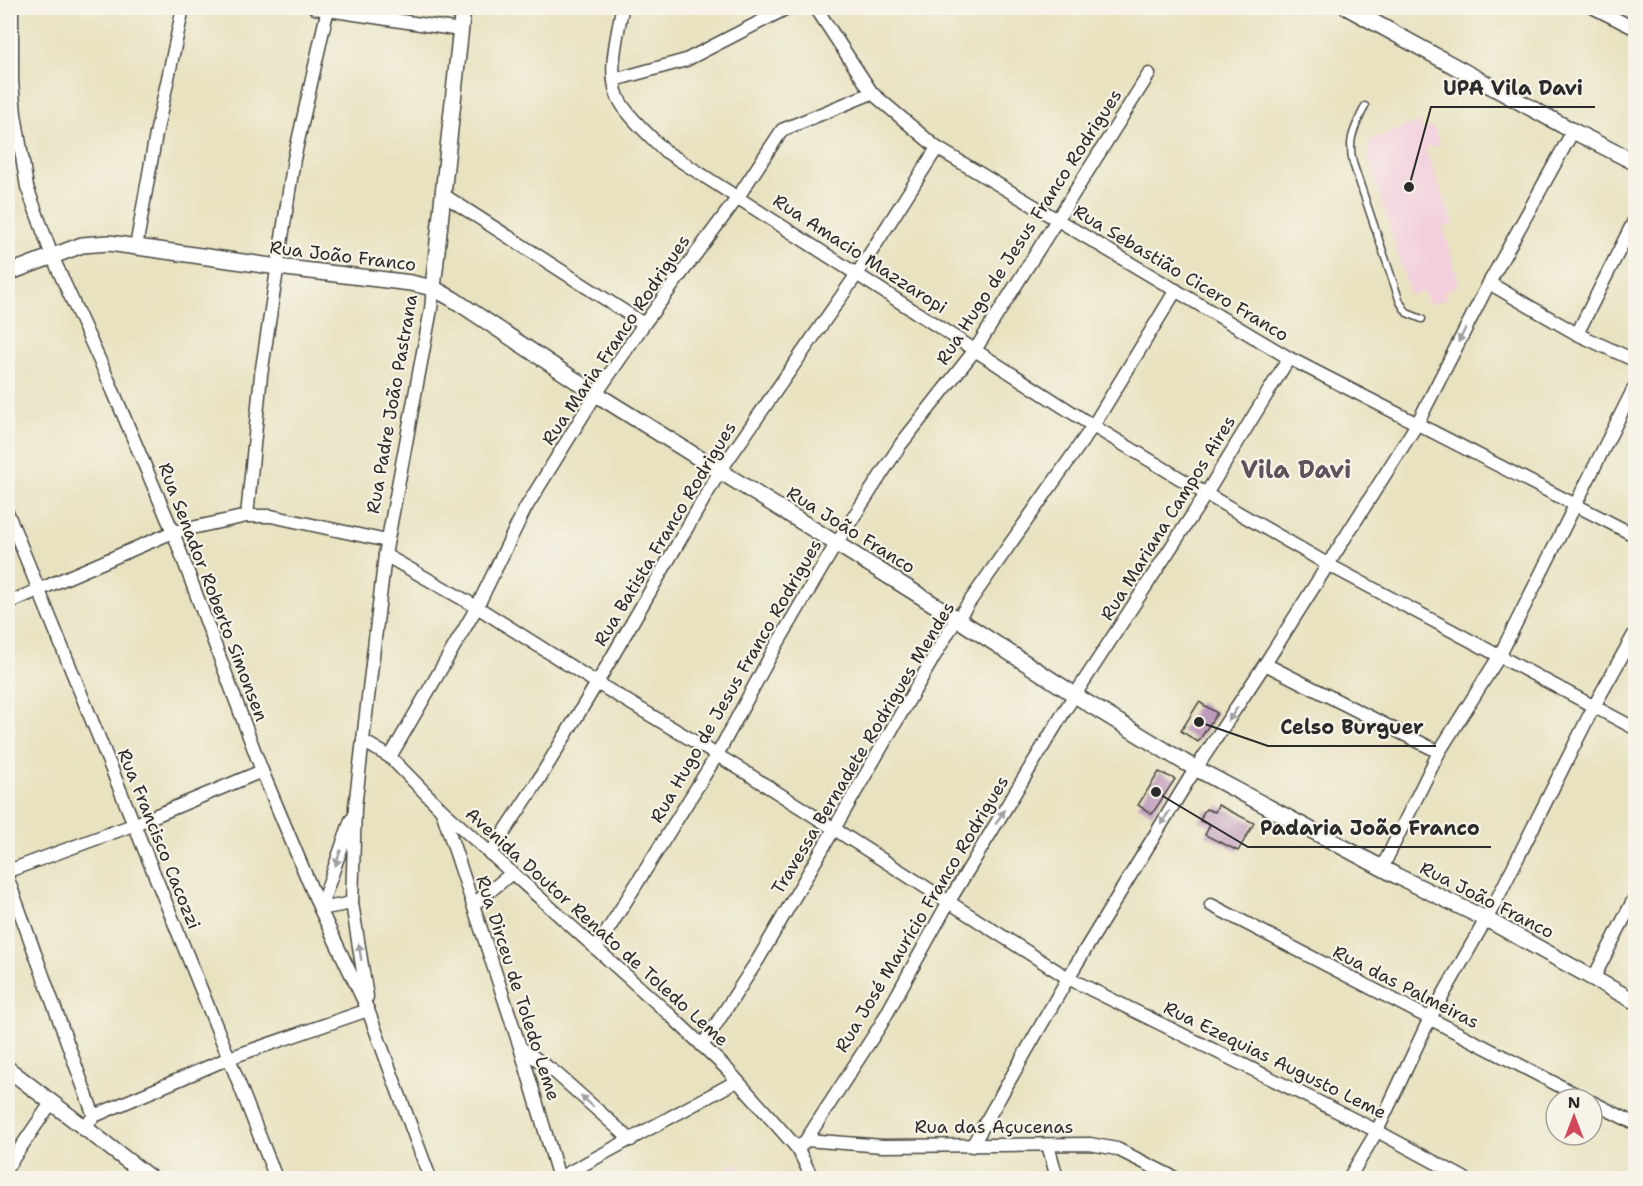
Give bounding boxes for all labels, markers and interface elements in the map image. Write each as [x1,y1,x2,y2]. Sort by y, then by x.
callout: UPA Vila Davi [1431,69,1595,107]
text: UPA Vila Davi [1443,75,1583,101]
street label: Rua Hugo de Jesus Franco Rodrigues [931,85,1127,369]
street label: Rua Amacio Mazzaropi [768,189,952,319]
street label: Rua Sebastião Cicero Franco [1069,199,1293,347]
street label: Rua Maria Franco Rodrigues [536,230,696,450]
street label: Rua João Franco [268,235,418,277]
street label: Rua Padre João Pastrana [361,292,423,516]
one-way arrow [1458,326,1468,344]
street label: Rua Mariana Campos Aires [1095,411,1241,625]
street label: Rua Batista Franco Rodrigues [588,417,742,651]
district label: Vila Davi [1241,454,1351,486]
street label: Rua Senador Roberto Simonsen [153,459,273,725]
street label: Rua João Franco [782,481,920,579]
street label: Rua Hugo de Jesus Franco Rodrigues [645,535,827,827]
street label: Travessa Bernadete Rodrigues Mendes [766,597,960,899]
one-way arrow [1227,705,1239,721]
callout: Celso Burguer [1268,708,1436,746]
text: Celso Burguer [1280,714,1424,740]
street label: Rua Francisco Cacozzi [112,745,206,933]
street label: Rua José Maurício Franco Rodrigues [830,771,1014,1057]
street label: Avenida Doutor Renato de Toledo Leme [460,802,734,1052]
one-way arrow [994,809,1005,825]
callout: Padaria João Franco [1248,809,1491,847]
one-way arrow [1160,810,1170,827]
text: Padaria João Franco [1260,815,1480,841]
one-way arrow [333,849,343,867]
street label: Rua João Franco [1416,856,1558,944]
street label: Rua Dirceu de Toledo Leme [470,873,566,1103]
street label: Rua das Palmeiras [1329,940,1483,1034]
one-way arrow [355,942,364,961]
street label: Rua Ezequias Augusto Leme [1160,995,1390,1125]
north arrow [1544,1087,1604,1147]
text: N [1568,1092,1580,1113]
one-way arrow [580,1095,595,1108]
street label: Rua das Açucenas [915,1115,1074,1139]

